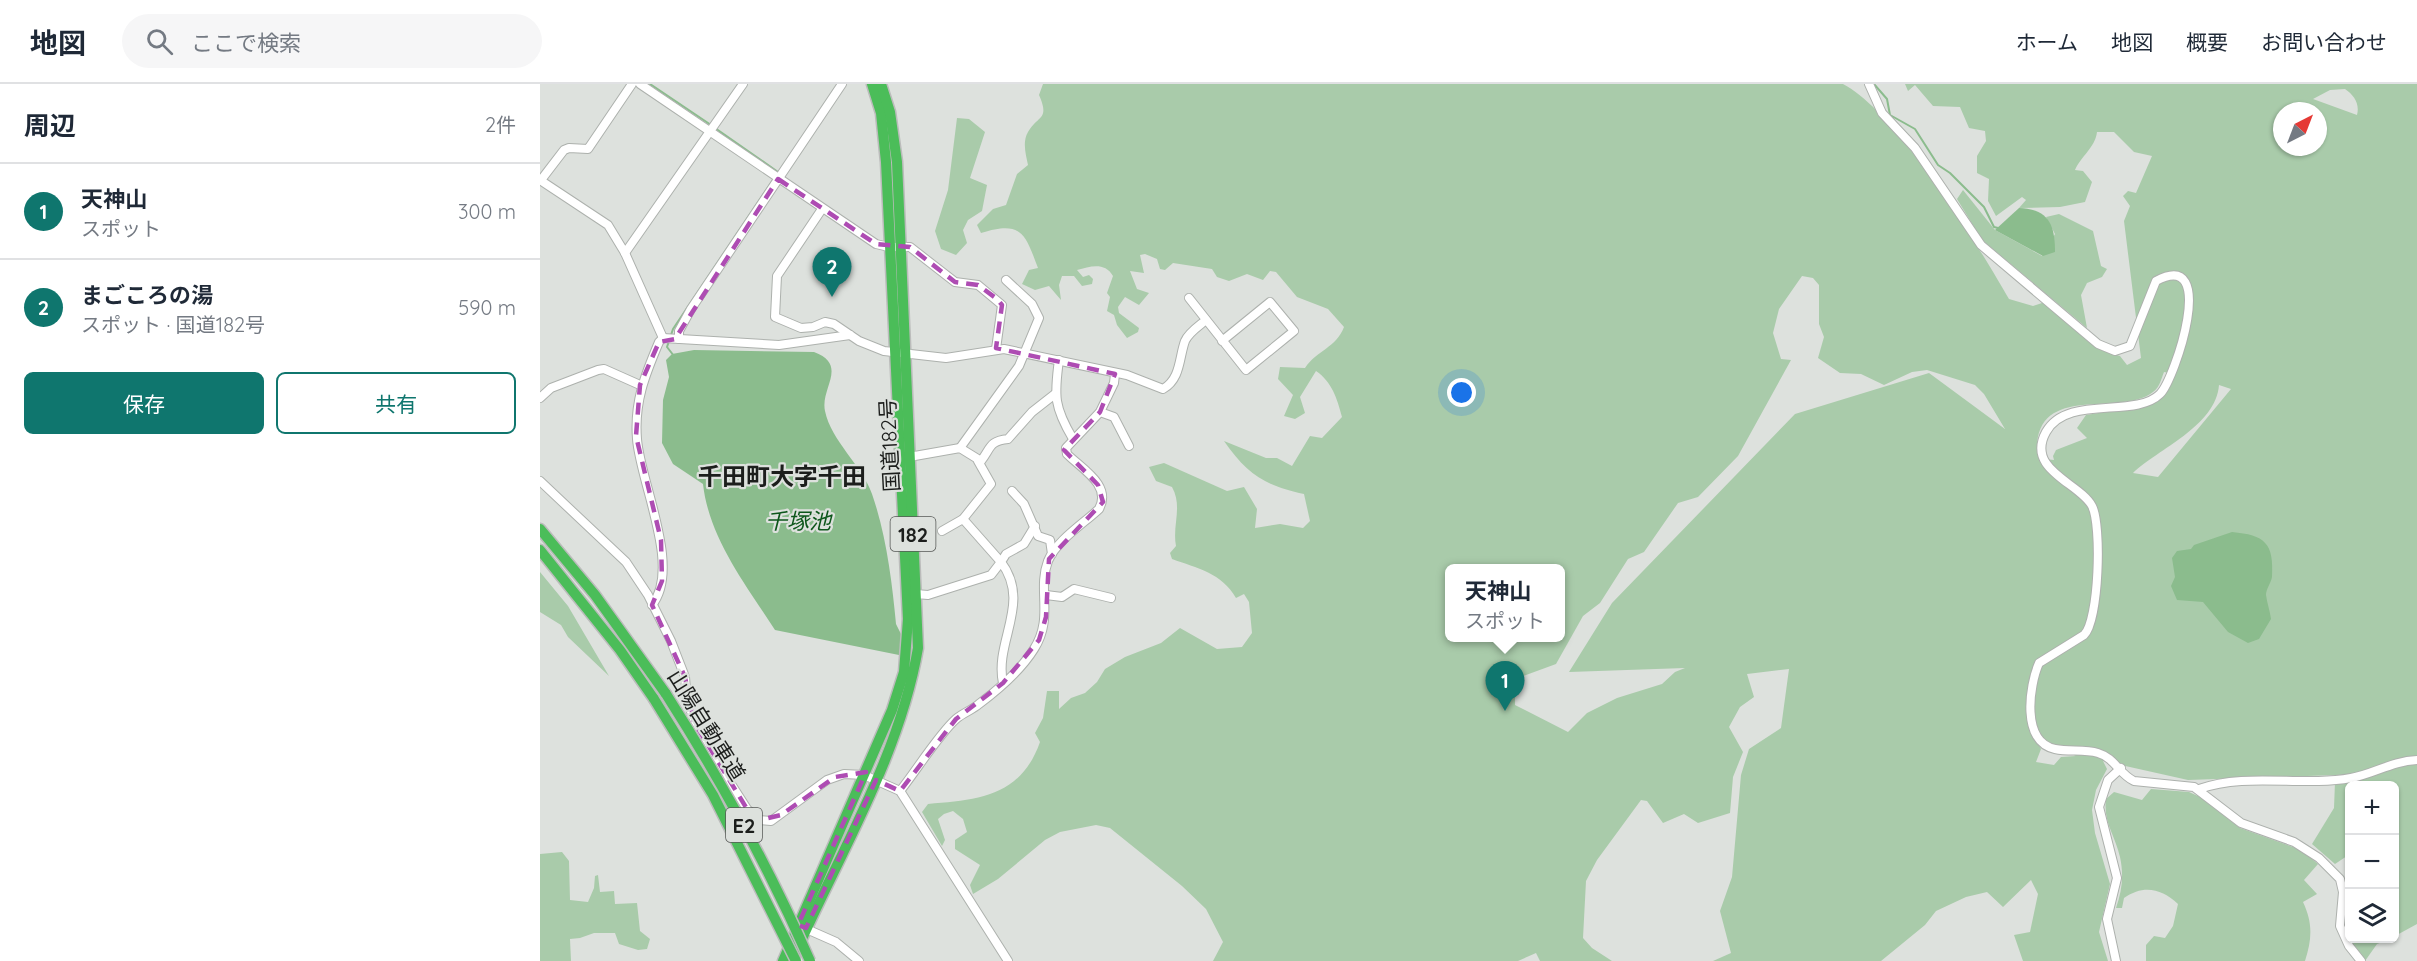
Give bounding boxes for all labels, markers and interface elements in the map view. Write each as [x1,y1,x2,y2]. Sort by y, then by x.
search box [122,14,542,68]
text: 地図 [30,25,86,60]
icon: search [143,25,176,58]
text: ここで検索 [191,29,301,57]
text: ホーム [2016,29,2078,55]
text: 地図 [2111,29,2153,55]
text: 概要 [2186,29,2228,55]
text: お問い合わせ [2261,29,2387,55]
north arrow [2273,102,2327,156]
text: 周辺 [24,109,76,142]
text: 2件 [485,112,516,137]
text: 天神山 [81,185,147,213]
text: 1 [40,199,47,224]
text: 300 m [458,199,516,224]
text: スポット [81,216,161,241]
pin: 2 [812,248,852,297]
text: まごころの湯 [81,281,213,309]
text: 2 [38,295,49,320]
text: 590 m [458,295,516,320]
text: スポット · 国道182号 [81,312,265,337]
button: 保存 [24,372,264,434]
button: 共有 [276,372,516,434]
your location [1447,378,1476,407]
street label: 国道182号 [874,398,904,492]
district label: 千田町大字千田 [698,461,866,491]
water label: 千塚池 [765,507,833,535]
road number: 182 [890,517,935,551]
popup [1445,564,1565,642]
text: 天神山 [1465,577,1531,605]
text: スポット [1465,608,1545,633]
pin: 1 [1486,662,1524,711]
street label: 山陽自動車道 [663,665,751,785]
map controls [2345,781,2399,943]
button: + [2345,781,2399,835]
road number: E2 [726,808,762,842]
button: − [2345,835,2399,889]
button: layers [2345,889,2399,943]

